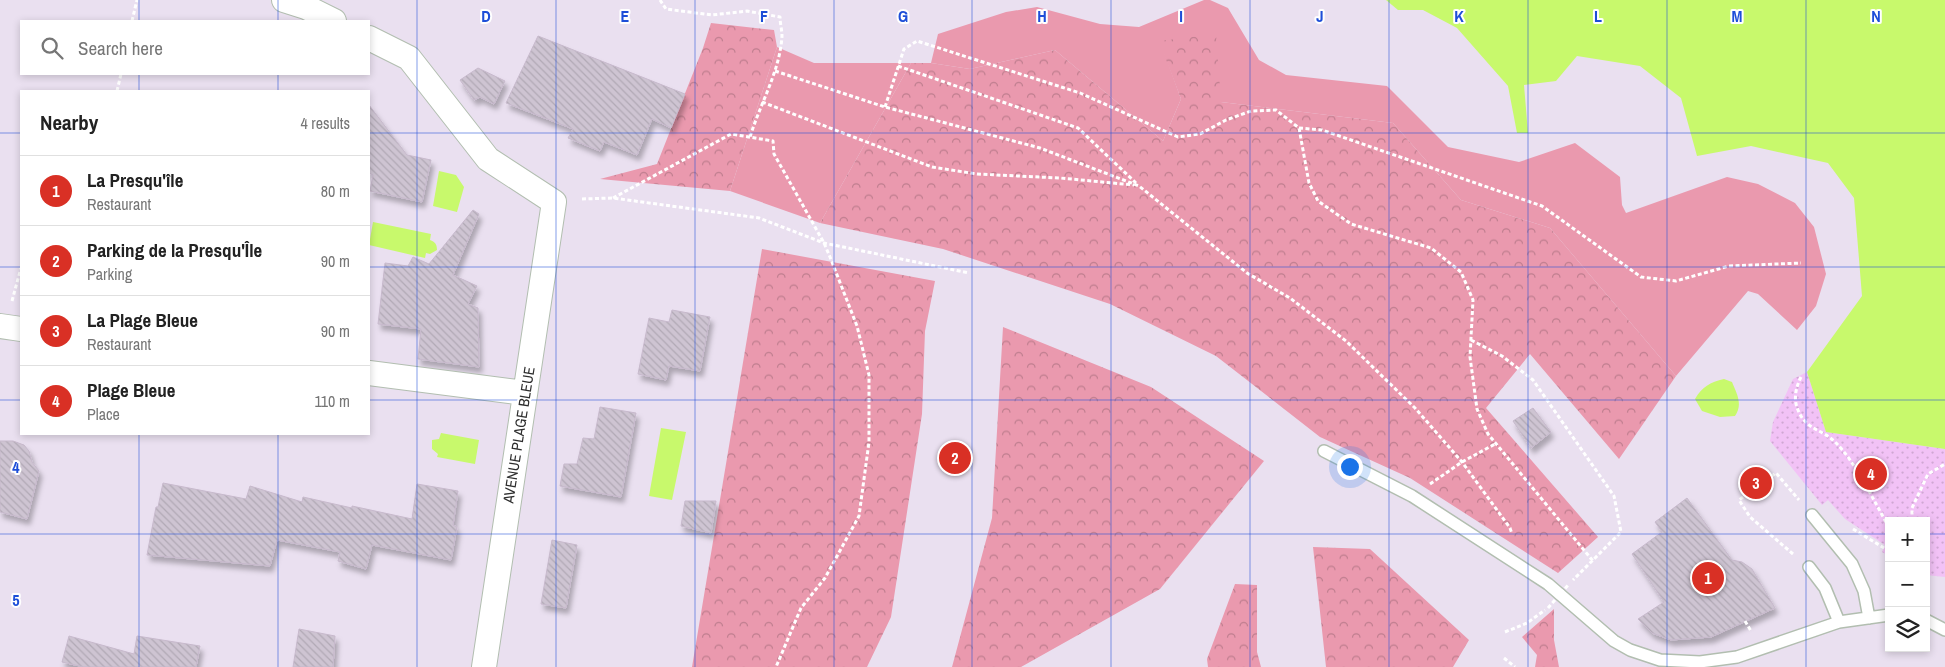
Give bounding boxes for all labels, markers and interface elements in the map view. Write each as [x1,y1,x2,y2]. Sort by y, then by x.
text: D [481,5,491,27]
text: E [621,5,630,27]
text: F [760,5,768,27]
text: G [898,5,908,27]
text: H [1037,5,1047,27]
text: I [1179,5,1183,27]
text: J [1316,5,1324,27]
text: K [1454,5,1464,27]
text: L [1594,5,1602,27]
text: M [1732,5,1743,27]
text: N [1871,5,1881,27]
search box [20,20,370,75]
icon: search [38,34,66,62]
text: Search here [78,35,163,61]
text: Nearby [40,108,98,137]
text: 4 results [300,112,350,134]
text: La Presqu'île [87,167,183,193]
text: 1 [52,180,60,202]
text: 80 m [321,180,350,202]
text: Restaurant [87,193,151,215]
text: Parking de la Presqu'Île [87,237,262,263]
text: 2 [52,250,60,272]
text: 90 m [321,250,350,272]
text: Parking [87,263,132,285]
text: La Plage Bleue [87,307,198,333]
text: 3 [52,320,60,342]
text: 90 m [321,320,350,342]
text: Restaurant [87,333,151,355]
street label: AVENUE PLAGE BLEUE [497,365,540,506]
text: Plage Bleue [87,377,175,403]
text: 4 [52,390,60,412]
text: 110 m [314,390,350,412]
text: Place [87,403,120,425]
pin: 2 [939,439,971,477]
your location [1337,454,1363,480]
pin: 4 [1855,455,1887,493]
text: 4 [12,456,20,478]
pin: 3 [1740,464,1772,502]
map controls [1885,517,1930,652]
button: + [1885,517,1930,562]
pin: 1 [1692,559,1724,597]
button: − [1885,562,1930,607]
text: 5 [12,589,20,611]
button: layers [1885,607,1930,652]

